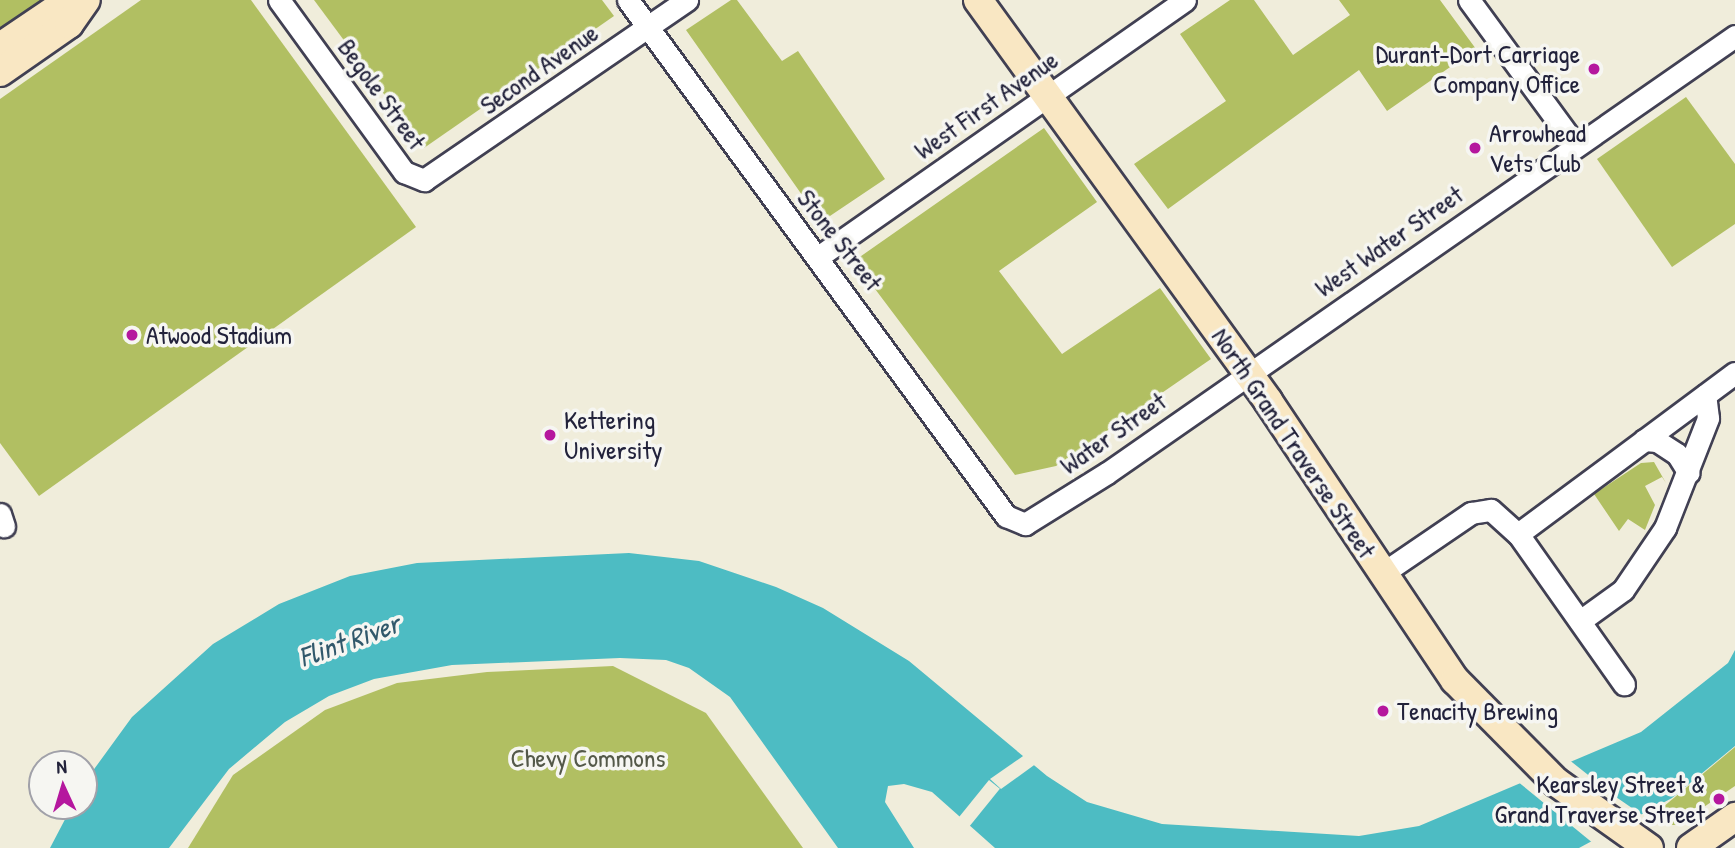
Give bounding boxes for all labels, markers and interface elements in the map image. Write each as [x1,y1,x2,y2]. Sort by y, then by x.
street label: Second Avenue [474,17,604,121]
street label: Begole Street [331,33,433,155]
place label: Durant-Dort Carriage Company Office [1376,38,1580,100]
street label: West First Avenue [908,44,1064,166]
marker: Durant-Dort Carriage Company Office [1586,61,1602,77]
place label: Arrowhead Vets Club [1489,117,1586,178]
marker: Arrowhead Vets Club [1467,140,1483,156]
street label: West Water Street [1309,179,1469,303]
street label: Stone Street [791,183,889,297]
place label: Atwood Stadium [146,319,292,351]
street label: North Grand Traverse Street [1205,322,1383,564]
marker: Atwood Stadium [124,327,140,343]
street label: Water Street [1054,385,1172,481]
place label: Kettering University [564,404,662,466]
marker: Kettering University [542,427,558,443]
water label: Flint River [294,606,404,674]
place label: Tenacity Brewing [1397,695,1558,727]
marker: Tenacity Brewing [1375,703,1391,719]
park label: Chevy Commons [510,742,666,774]
north arrow [28,750,98,820]
text: N [56,753,68,779]
place label: Kearsley Street & Grand Traverse Street [1494,768,1705,830]
marker: Kearsley Street & Grand Traverse Street [1711,791,1727,807]

